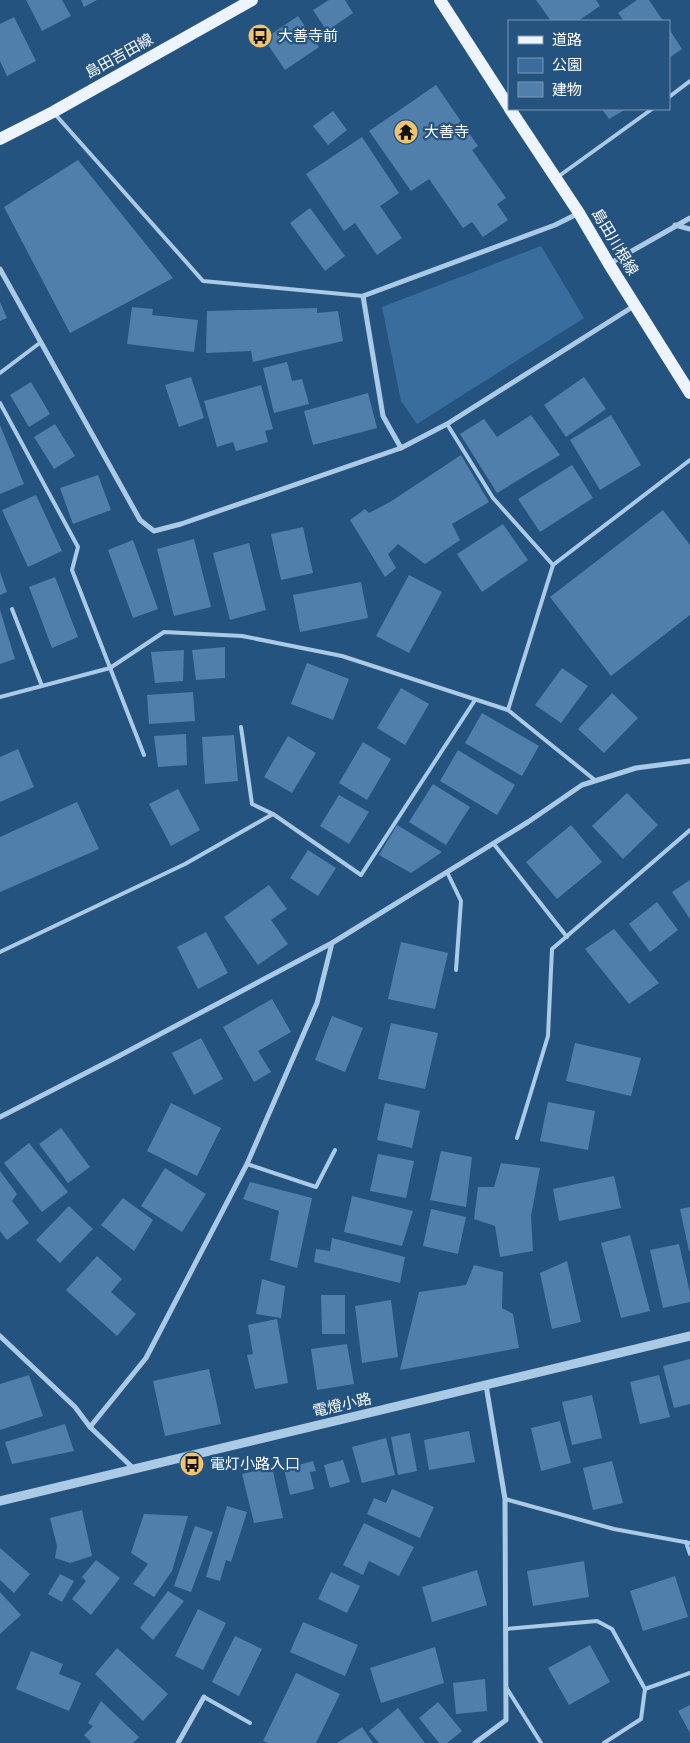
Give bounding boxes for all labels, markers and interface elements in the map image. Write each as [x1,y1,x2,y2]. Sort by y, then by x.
legend [508,20,670,110]
bus stop icon: 大善寺前 [247,23,273,49]
place label: 大善寺前 [278,27,338,45]
street label: 島田吉田線 [82,30,156,82]
text: 道路 [552,31,582,49]
text: 公園 [552,56,582,74]
text: 建物 [552,81,582,99]
temple icon: 大善寺 [393,119,419,145]
place label: 大善寺 [424,123,469,141]
street label: 島田川根線 [588,205,642,279]
street label: 電燈小路 [311,1389,373,1421]
bus stop icon: 電灯小路入口 [179,1451,205,1477]
place label: 電灯小路入口 [210,1455,300,1473]

